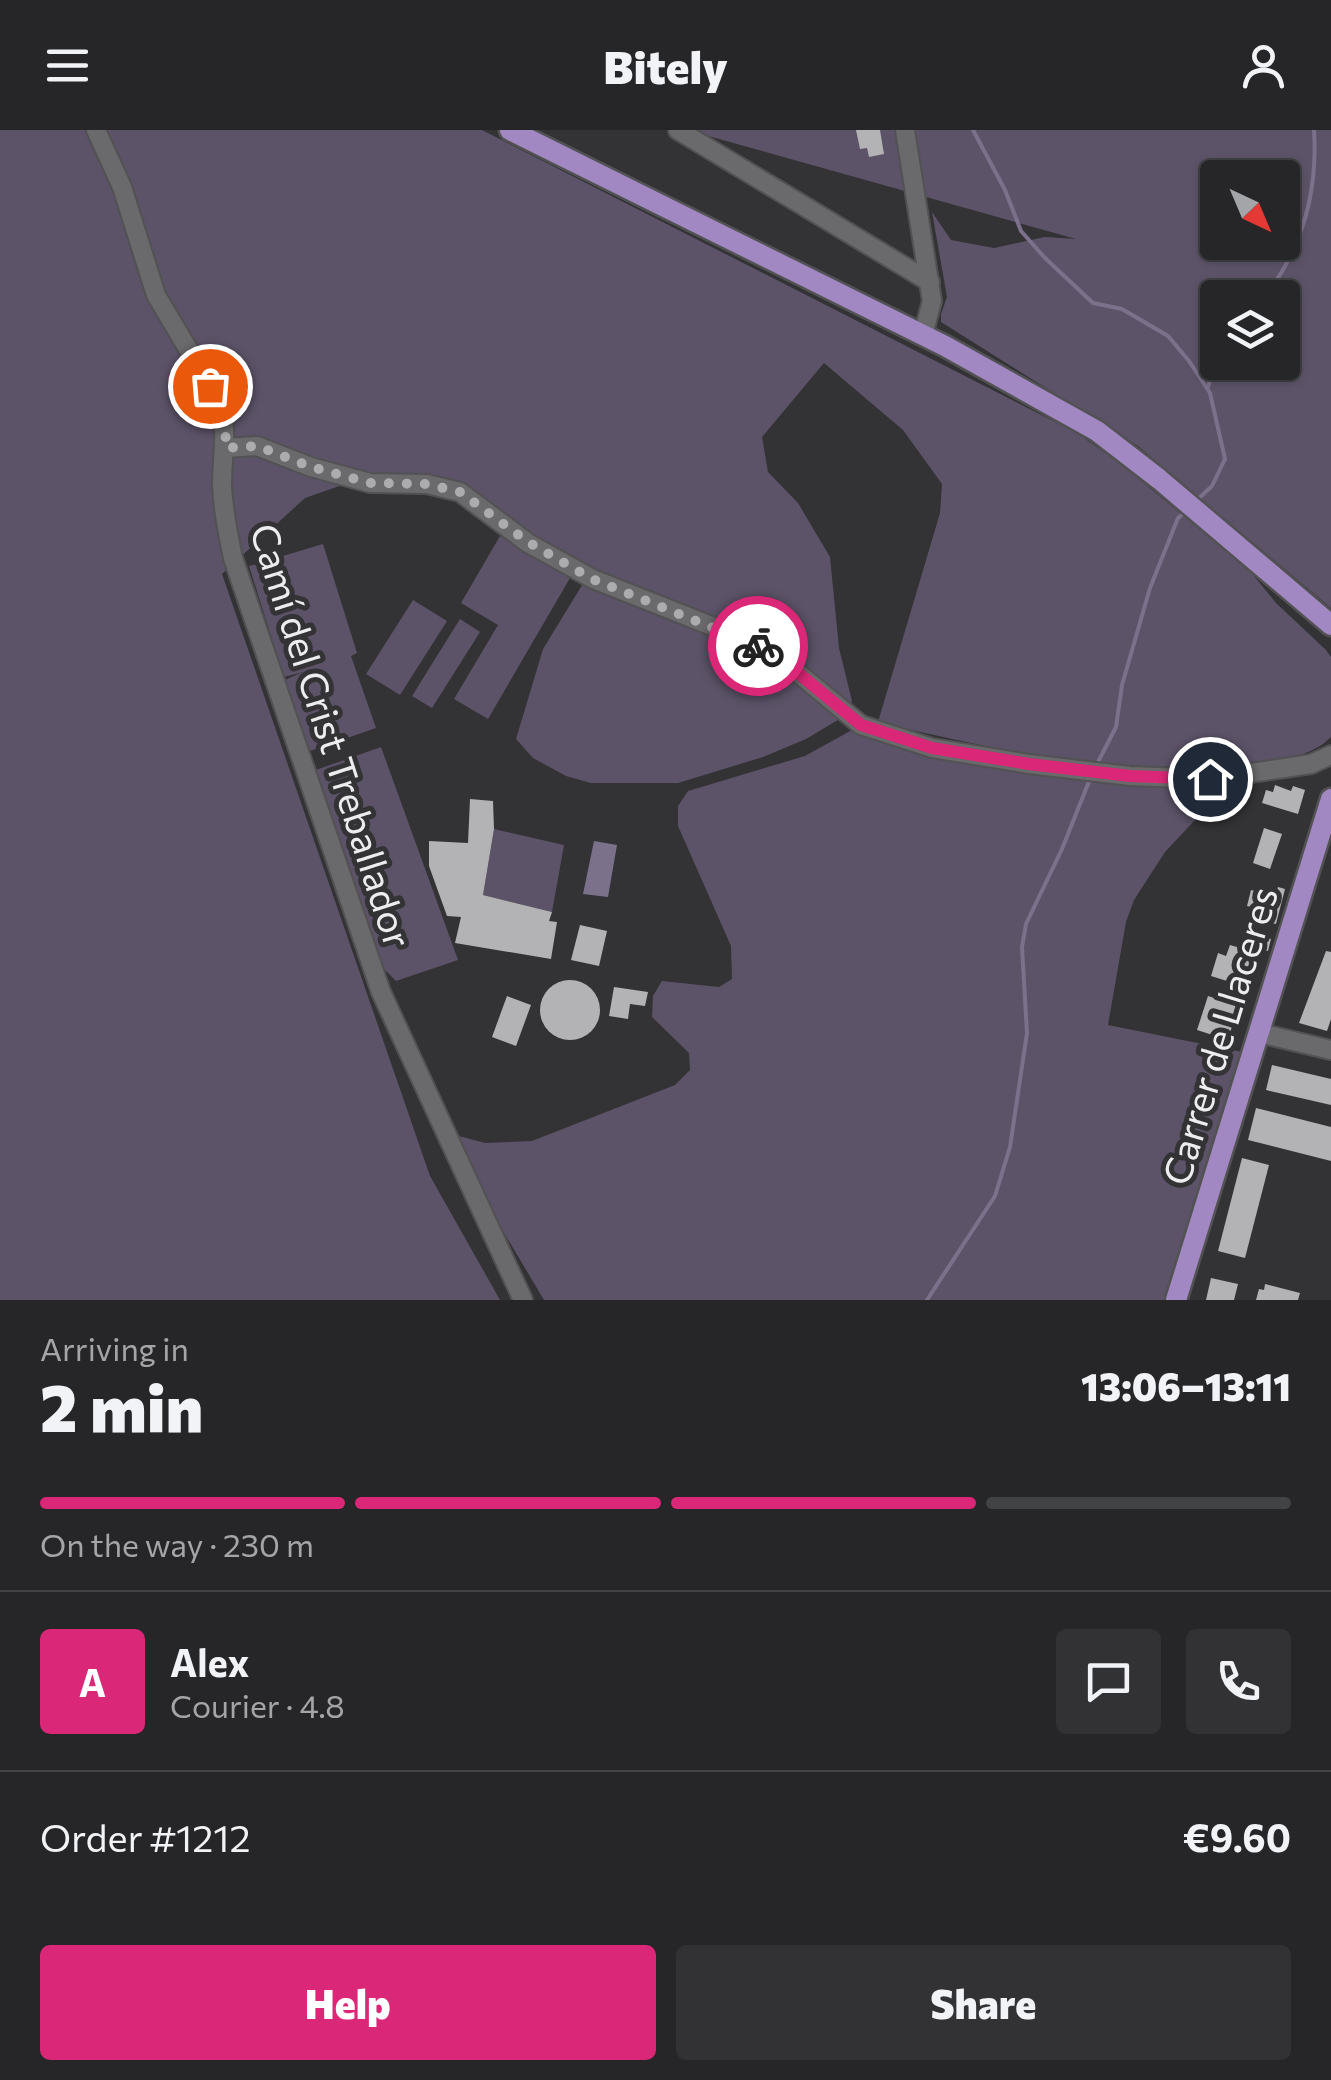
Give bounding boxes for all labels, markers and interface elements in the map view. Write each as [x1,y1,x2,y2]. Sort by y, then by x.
icon: menu [40,38,95,93]
text: Bitely [603,38,728,93]
icon: person [1236,38,1291,93]
north arrow [1200,160,1300,260]
map controls [1200,160,1300,380]
button: layers [1200,280,1300,380]
pin [168,344,253,429]
icon: bag [183,359,238,414]
street label: Camí del Crist Treballador [242,517,423,953]
courier [708,596,808,696]
icon: bike [731,619,786,674]
pin [1168,737,1253,822]
icon: home [1183,752,1238,807]
street label: Carrer de Llaceres [1151,880,1286,1190]
text: Arriving in [40,1328,189,1368]
text: 13:06–13:11 [1081,1362,1291,1409]
text: 2 min [40,1366,203,1445]
text: On the way · 230 m [40,1524,314,1564]
button: chat [1056,1629,1161,1734]
button: phone [1186,1629,1291,1734]
text: Alex [170,1638,249,1685]
text: A [79,1658,106,1705]
text: Courier · 4.8 [170,1685,345,1725]
text: Order #1212 [40,1813,251,1860]
text: €9.60 [1183,1813,1291,1860]
button: Help [40,1945,656,2060]
button: Share [676,1945,1291,2060]

